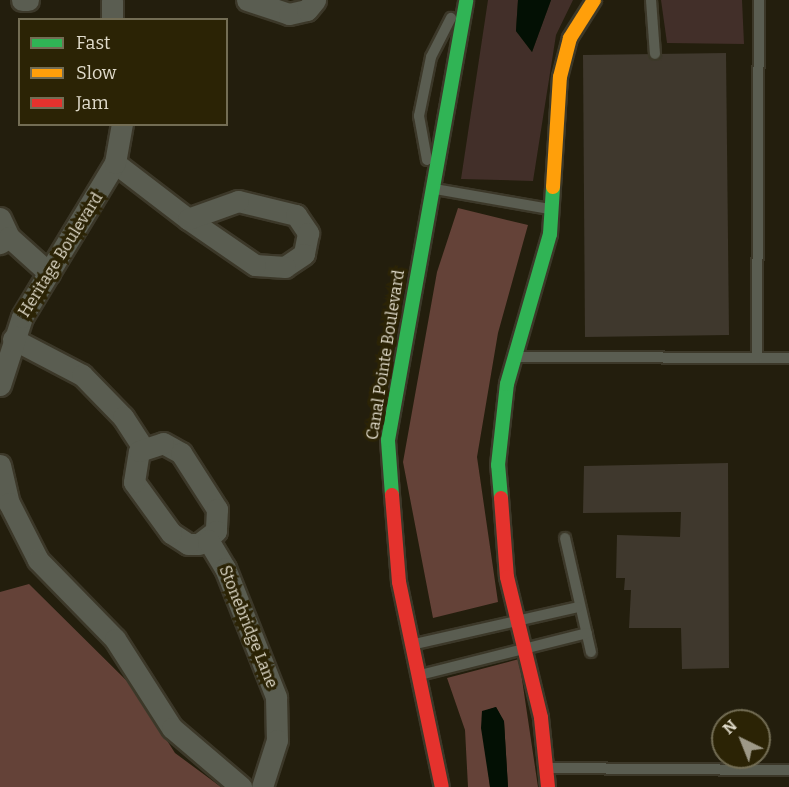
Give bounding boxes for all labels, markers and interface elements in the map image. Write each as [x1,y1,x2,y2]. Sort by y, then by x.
legend [18,18,228,126]
text: Fast [76,32,111,54]
text: Slow [76,62,116,84]
text: Jam [76,92,109,114]
street label: Heritage Boulevard [15,189,107,321]
street label: Canal Pointe Boulevard [363,269,409,441]
street label: Stonebridge Lane [215,563,281,691]
north arrow [711,709,771,769]
text: N [719,716,741,738]

